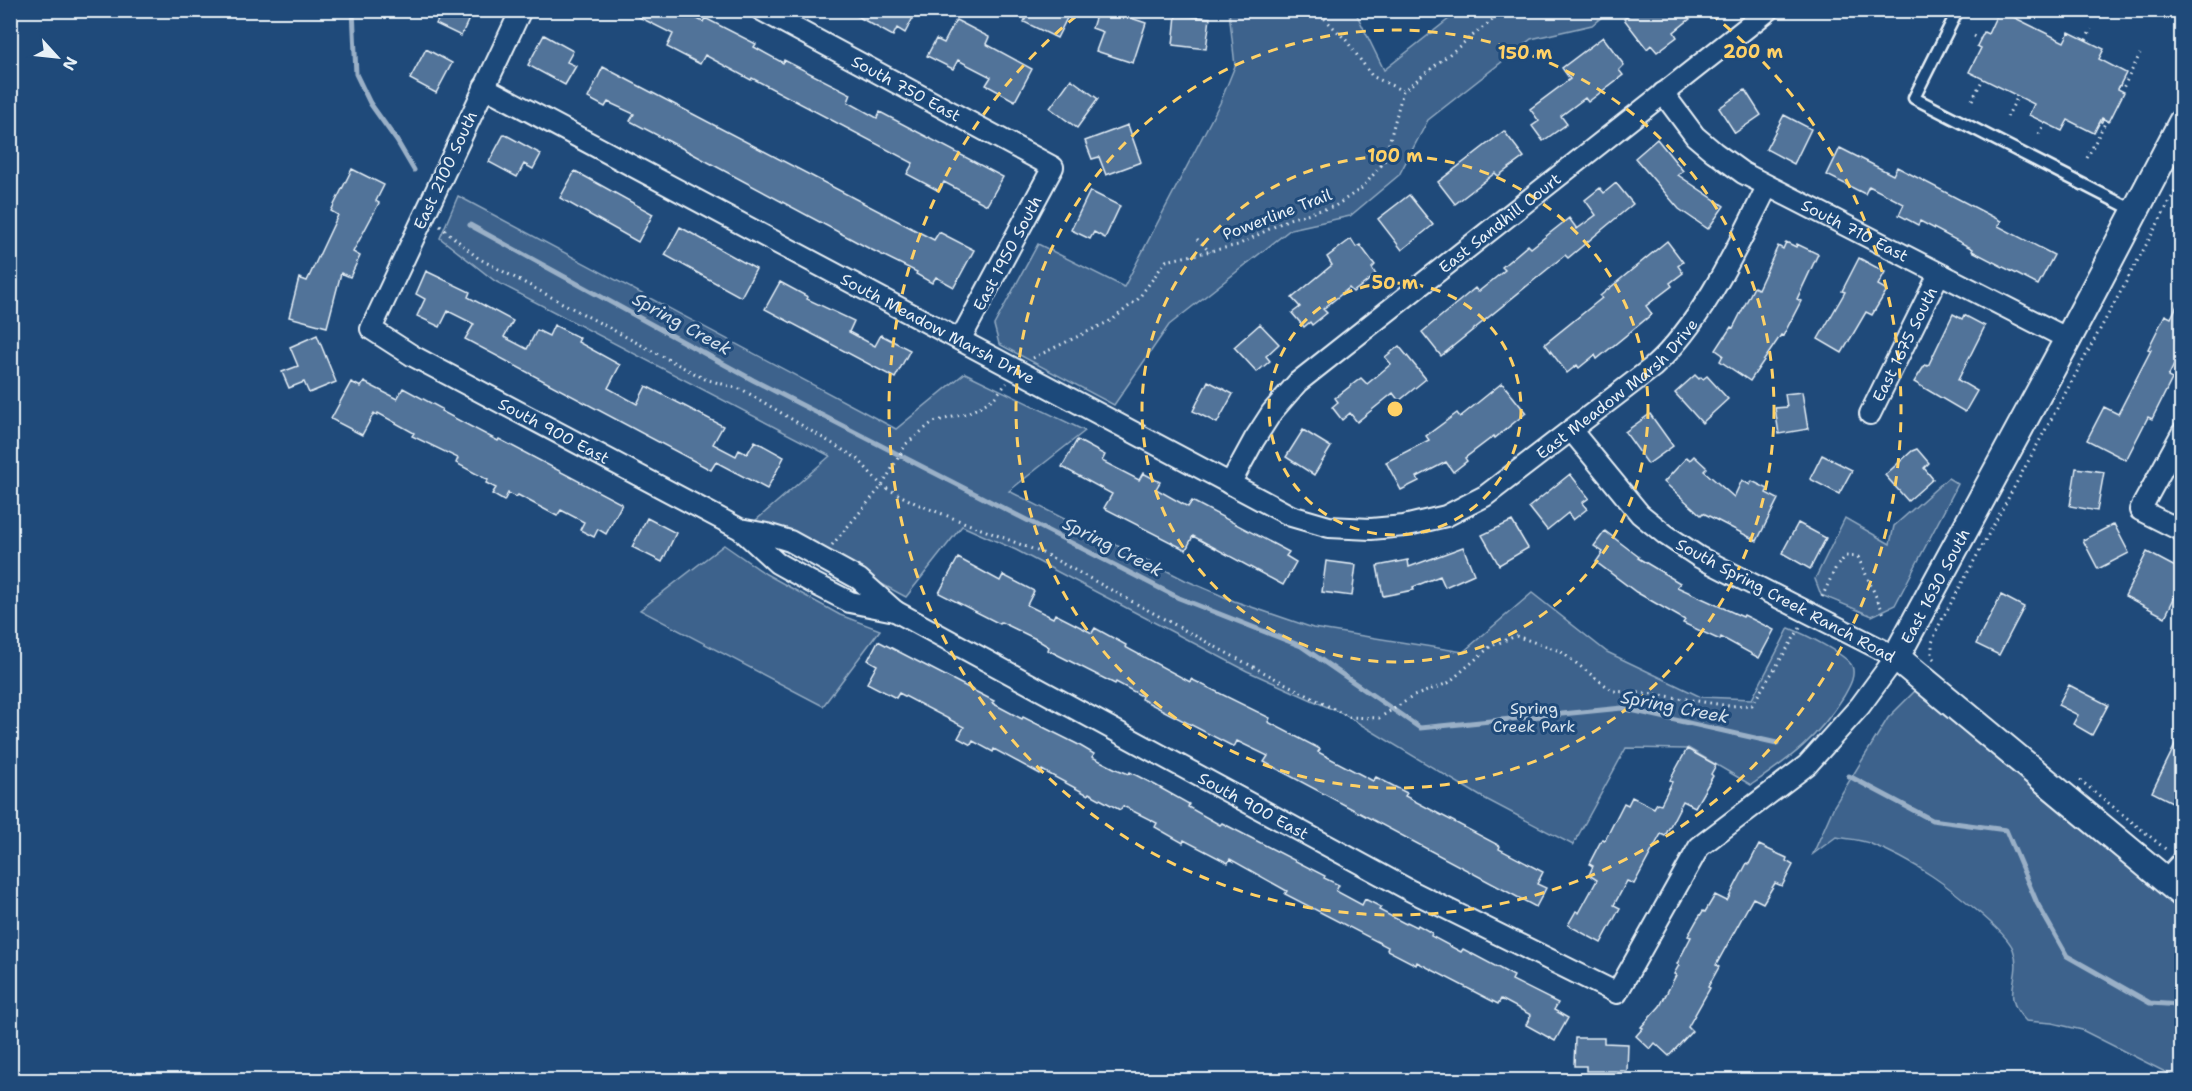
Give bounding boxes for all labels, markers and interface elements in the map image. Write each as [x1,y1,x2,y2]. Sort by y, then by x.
north arrow [27,27,87,87]
text: 200 m [1723,40,1784,64]
text: 150 m [1498,41,1553,65]
street label: South 750 East [848,51,964,126]
text: N [58,53,82,74]
street label: East 2100 South [409,108,482,233]
text: 100 m [1367,144,1423,168]
street label: East Sandhill Court [1435,168,1565,278]
street label: Powerline Trail [1220,184,1335,245]
street label: East 1950 South [968,192,1047,314]
street label: South 710 East [1798,195,1912,267]
street label: South Meadow Marsh Drive [837,268,1038,389]
text: 50 m [1372,271,1419,295]
street label: East 1675 South [1868,283,1942,405]
water label: Spring Creek [628,287,736,361]
street label: East Meadow Marsh Drive [1532,314,1703,464]
street label: South 900 East [495,393,613,469]
centre of rings [1385,399,1405,419]
water label: Spring Creek [1059,511,1168,583]
street label: East 1630 South [1896,525,1975,648]
street label: South Spring Creek Ranch Road [1672,534,1899,667]
water label: Spring Creek [1619,685,1732,729]
park label: Spring Creek Park [1493,698,1575,737]
street label: South 900 East [1194,768,1312,845]

